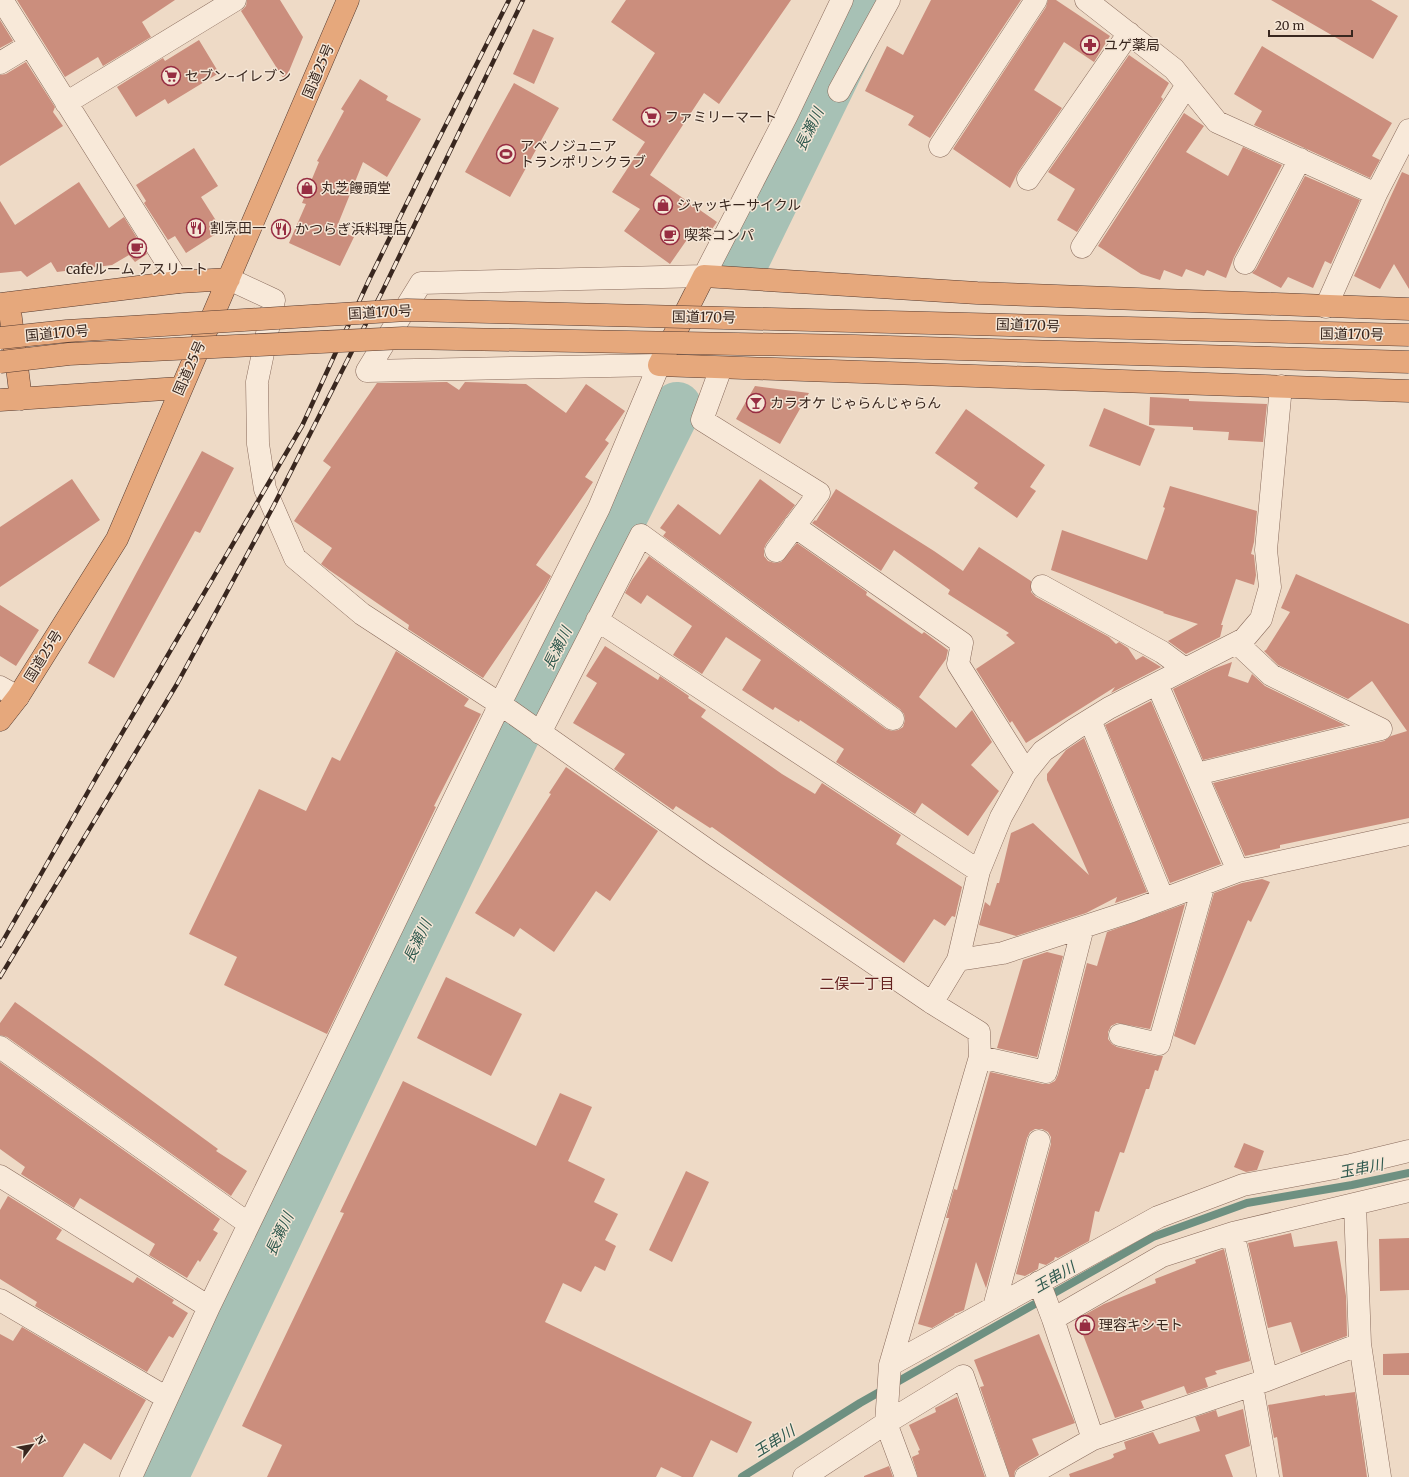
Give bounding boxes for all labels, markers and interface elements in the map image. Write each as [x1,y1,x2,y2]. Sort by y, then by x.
scale bar [1269,12,1352,38]
text: 20 m [1275,18,1304,33]
pharmacy icon: ユゲ薬局 [1079,34,1101,56]
place label: ユゲ薬局 [1104,36,1160,54]
street label: 国道25号 [298,41,338,101]
supermarket icon: セブン-イレブン [160,65,182,87]
place label: セブン-イレブン [185,67,291,85]
water label: 長瀬川 [791,103,828,153]
supermarket icon: ファミリーマート [640,106,662,128]
place label: ファミリーマート [665,108,777,126]
place label: アベノジュニア トランポリンクラブ [520,137,646,171]
sports icon: アベノジュニア トランポリンクラブ [495,143,517,165]
shop icon: 丸芝饅頭堂 [296,177,318,199]
place label: 丸芝饅頭堂 [321,179,391,197]
shop icon: ジャッキーサイクル [652,194,674,216]
place label: ジャッキーサイクル [677,196,801,214]
restaurant icon: 割烹田一 [185,217,207,239]
restaurant icon: かつらぎ浜料理店 [270,218,292,240]
place label: 割烹田一 [210,219,266,237]
place label: かつらぎ浜料理店 [295,220,407,238]
cafe icon: 喫茶コンパ [659,224,681,246]
place label: 喫茶コンパ [684,226,754,244]
cafe icon: cafeルーム アスリート [126,237,148,259]
place label: cafeルーム アスリート [66,260,208,278]
street label: 国道170号 [347,301,413,323]
street label: 国道170号 [672,307,736,327]
street label: 国道170号 [996,315,1060,335]
street label: 国道170号 [24,321,90,345]
street label: 国道170号 [1320,324,1384,344]
street label: 国道25号 [169,338,209,398]
bar icon: カラオケ じゃらんじゃらん [745,392,767,414]
place label: カラオケ じゃらんじゃらん [770,394,941,412]
water label: 長瀬川 [539,622,576,672]
street label: 国道25号 [20,627,66,685]
water label: 長瀬川 [399,915,436,965]
district label: 二俣一丁目 [819,974,895,993]
water label: 玉串川 [1337,1154,1387,1182]
water label: 長瀬川 [261,1208,298,1258]
water label: 玉串川 [1030,1257,1080,1296]
shop icon: 理容キシモト [1074,1314,1096,1336]
place label: 理容キシモト [1099,1316,1183,1334]
water label: 玉串川 [750,1420,800,1461]
north arrow [12,1425,52,1465]
text: N [32,1432,49,1447]

